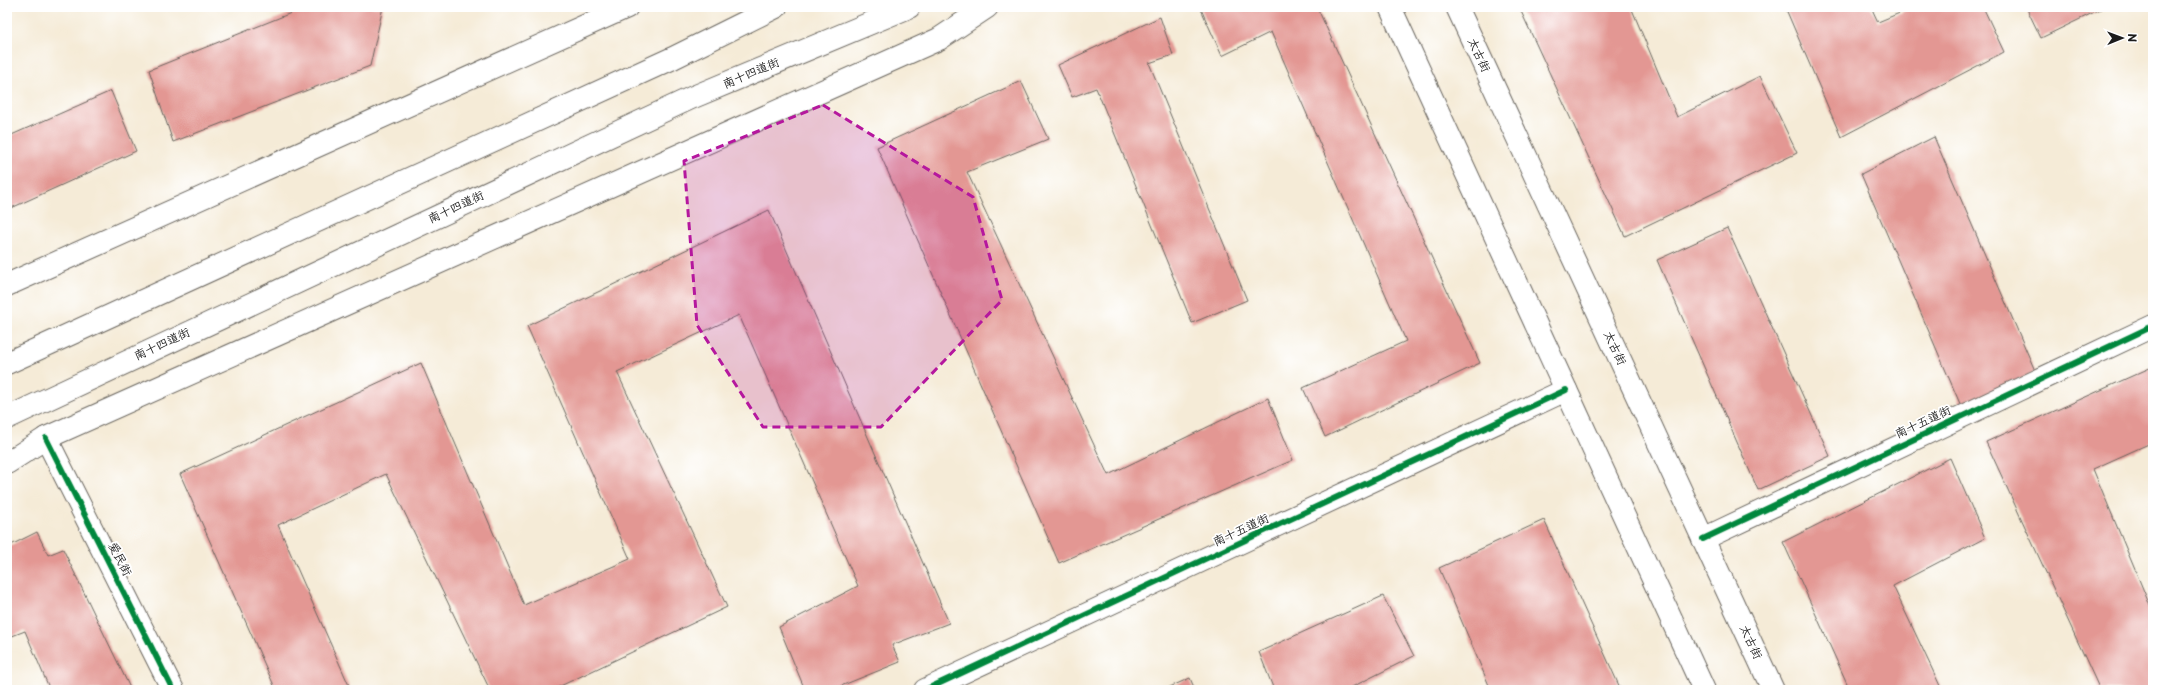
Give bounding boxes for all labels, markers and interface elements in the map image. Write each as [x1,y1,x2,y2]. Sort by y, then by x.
north arrow [2102,18,2142,58]
text: N [2124,33,2141,43]
street label: 太古街 [1464,34,1496,75]
street label: 南十四道街 [719,52,782,92]
street label: 南十四道街 [425,185,487,227]
street label: 南十四道街 [131,322,193,364]
street label: 太古街 [1600,327,1632,368]
street label: 南十五道街 [1892,400,1954,442]
street label: 南十五道街 [1210,508,1272,550]
street label: 爱民街 [105,538,137,579]
street label: 太古街 [1736,621,1768,662]

